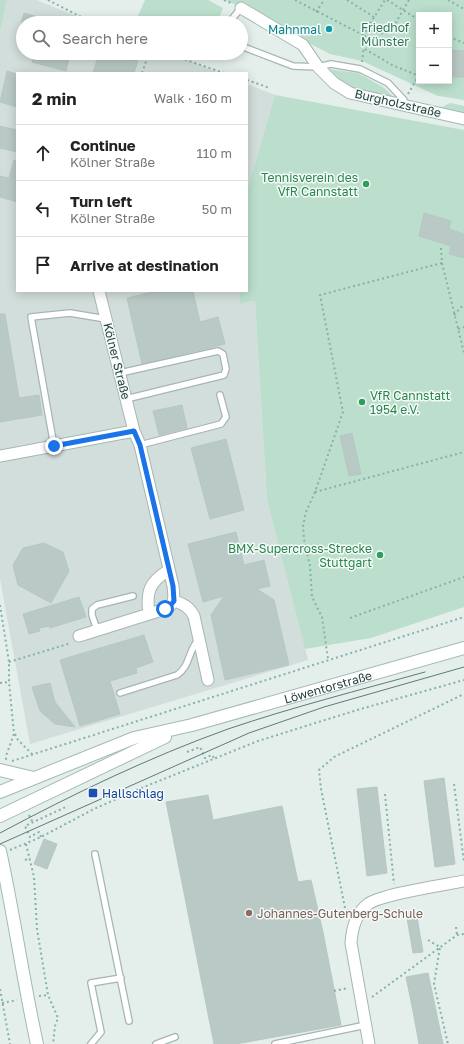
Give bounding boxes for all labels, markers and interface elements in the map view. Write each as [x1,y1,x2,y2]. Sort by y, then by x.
map controls [416,12,452,84]
button: + [416,12,452,48]
search box [16,16,248,60]
park label: Friedhof Münster [361,20,410,49]
place label: Mahnmal [268,22,321,37]
marker: Mahnmal [324,24,334,34]
icon: search [30,27,52,49]
text: Search here [62,29,148,47]
button: − [416,48,452,84]
street label: Burgholzstraße [353,86,443,120]
text: 2 min [32,88,76,109]
text: Walk · 160 m [154,90,232,106]
text: Continue [70,136,136,154]
icon: ahead [32,142,54,164]
text: 110 m [197,145,232,161]
text: Kölner Straße [70,154,155,170]
place label: Tennisverein des VfR Cannstatt [261,170,358,199]
marker: Tennisverein des VfR Cannstatt [361,179,371,189]
text: Turn left [70,192,132,210]
icon: left [32,198,54,220]
text: 50 m [202,201,232,217]
text: Kölner Straße [70,210,155,226]
icon: arrive [32,254,54,276]
text: Arrive at destination [70,256,219,274]
street label: Kölner Straße [100,321,134,401]
place label: VfR Cannstatt 1954 e.V. [370,388,451,417]
marker: VfR Cannstatt 1954 e.V. [357,397,367,407]
route end [45,437,63,455]
place label: BMX-Supercross-Strecke Stuttgart [228,541,372,570]
marker: BMX-Supercross-Strecke Stuttgart [375,550,385,560]
route start [156,600,174,618]
street label: Löwentorstraße [282,667,374,706]
place label: Hallschlag [102,786,164,801]
marker: Hallschlag [87,787,99,799]
place label: Johannes-Gutenberg-Schule [257,906,423,921]
marker: Johannes-Gutenberg-Schule [244,908,254,918]

